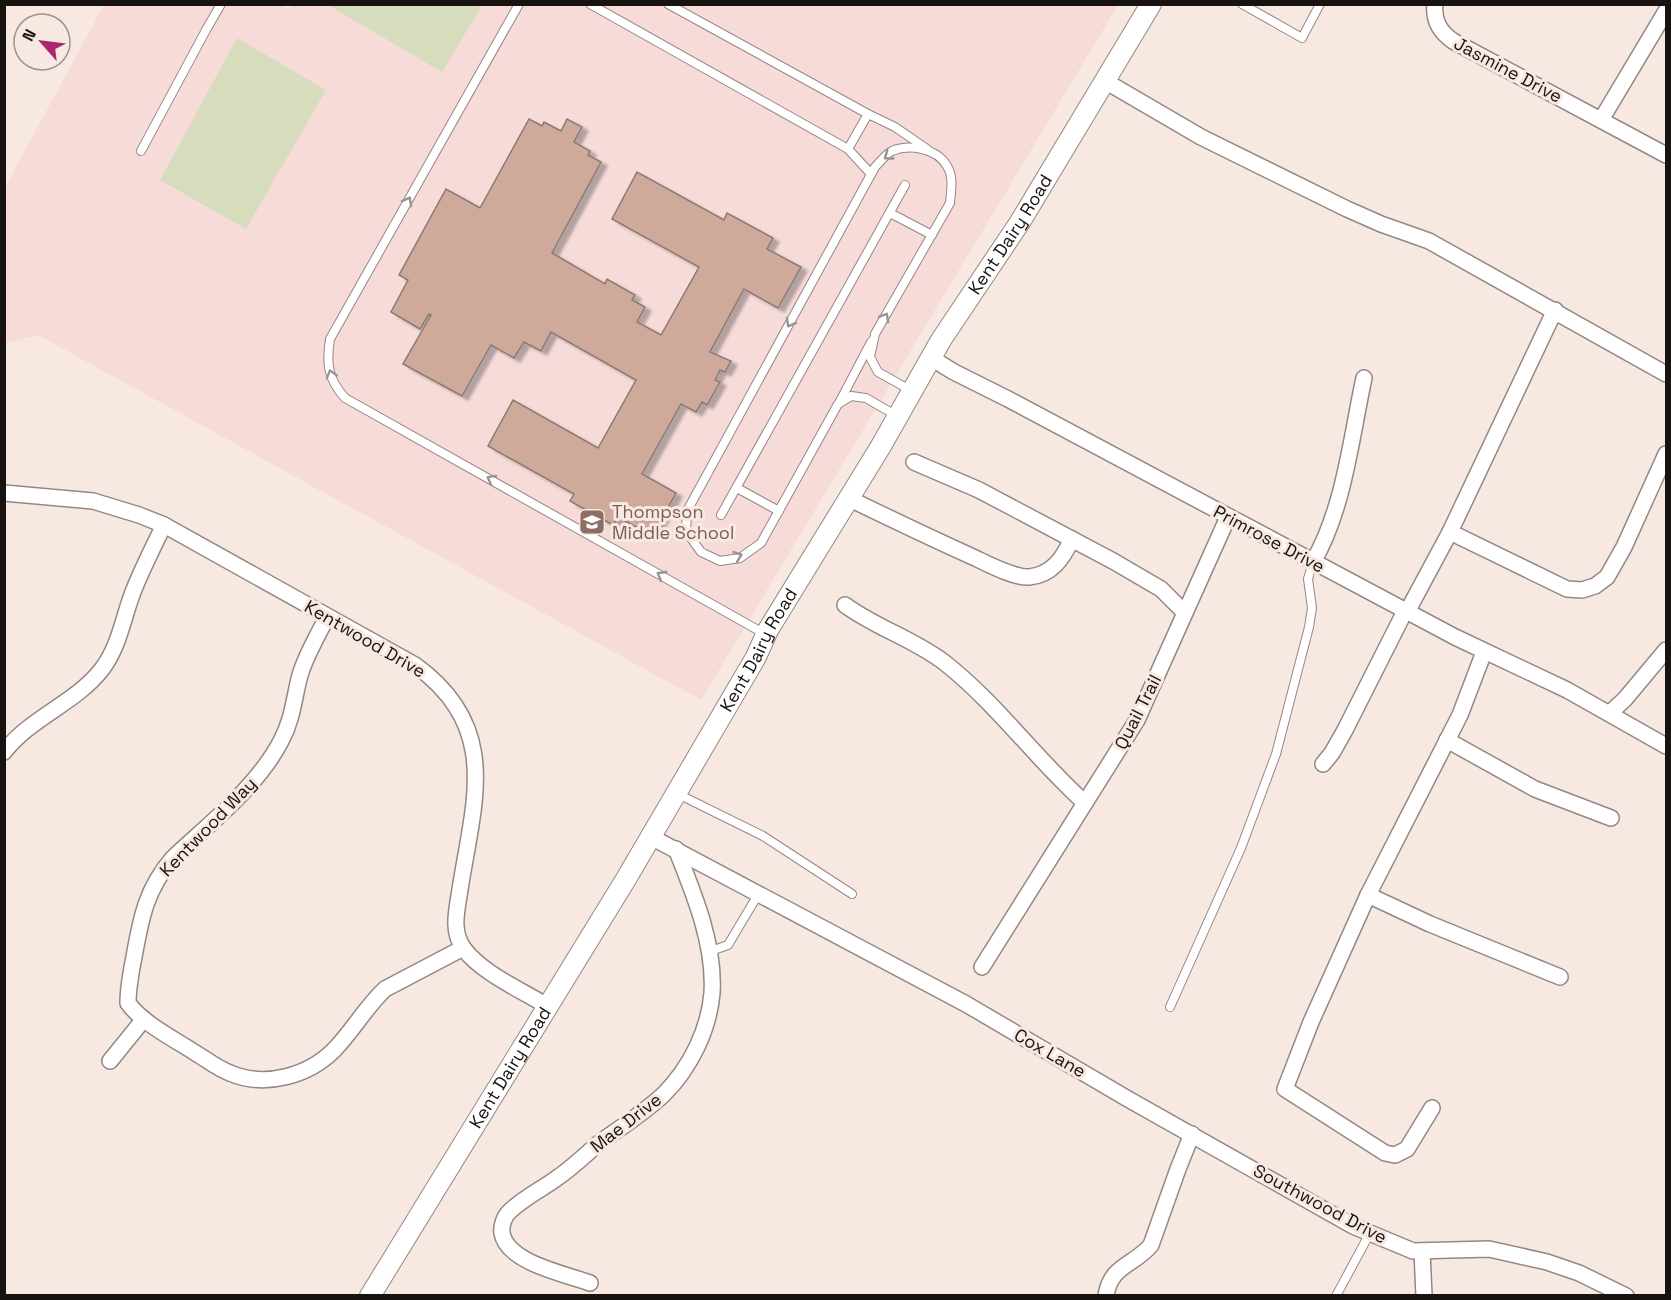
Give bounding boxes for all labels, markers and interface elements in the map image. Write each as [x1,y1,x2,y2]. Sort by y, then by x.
north arrow [12,12,72,72]
text: N [17,26,41,45]
street label: Jasmine Drive [1450,31,1566,108]
one-way arrow [884,149,895,160]
street label: Kent Dairy Road [963,170,1057,299]
one-way arrow [401,197,413,207]
one-way arrow [878,313,889,323]
one-way arrow [786,317,797,327]
one-way arrow [326,369,338,380]
one-way arrow [487,474,497,486]
place label: Thompson Middle School [612,500,734,544]
street label: Primrose Drive [1210,500,1329,578]
school or university icon: Thompson Middle School [577,507,607,537]
one-way arrow [732,551,743,564]
one-way arrow [657,570,667,582]
street label: Kent Dairy Road [714,584,802,716]
street label: Kentwood Drive [301,595,430,683]
street label: Quail Trail [1109,670,1166,753]
street label: Kentwood Way [154,772,261,881]
street label: Kent Dairy Road [464,1002,556,1132]
street label: Cox Lane [1010,1023,1090,1082]
street label: Mae Drive [585,1088,666,1158]
street label: Southwood Drive [1249,1159,1391,1249]

